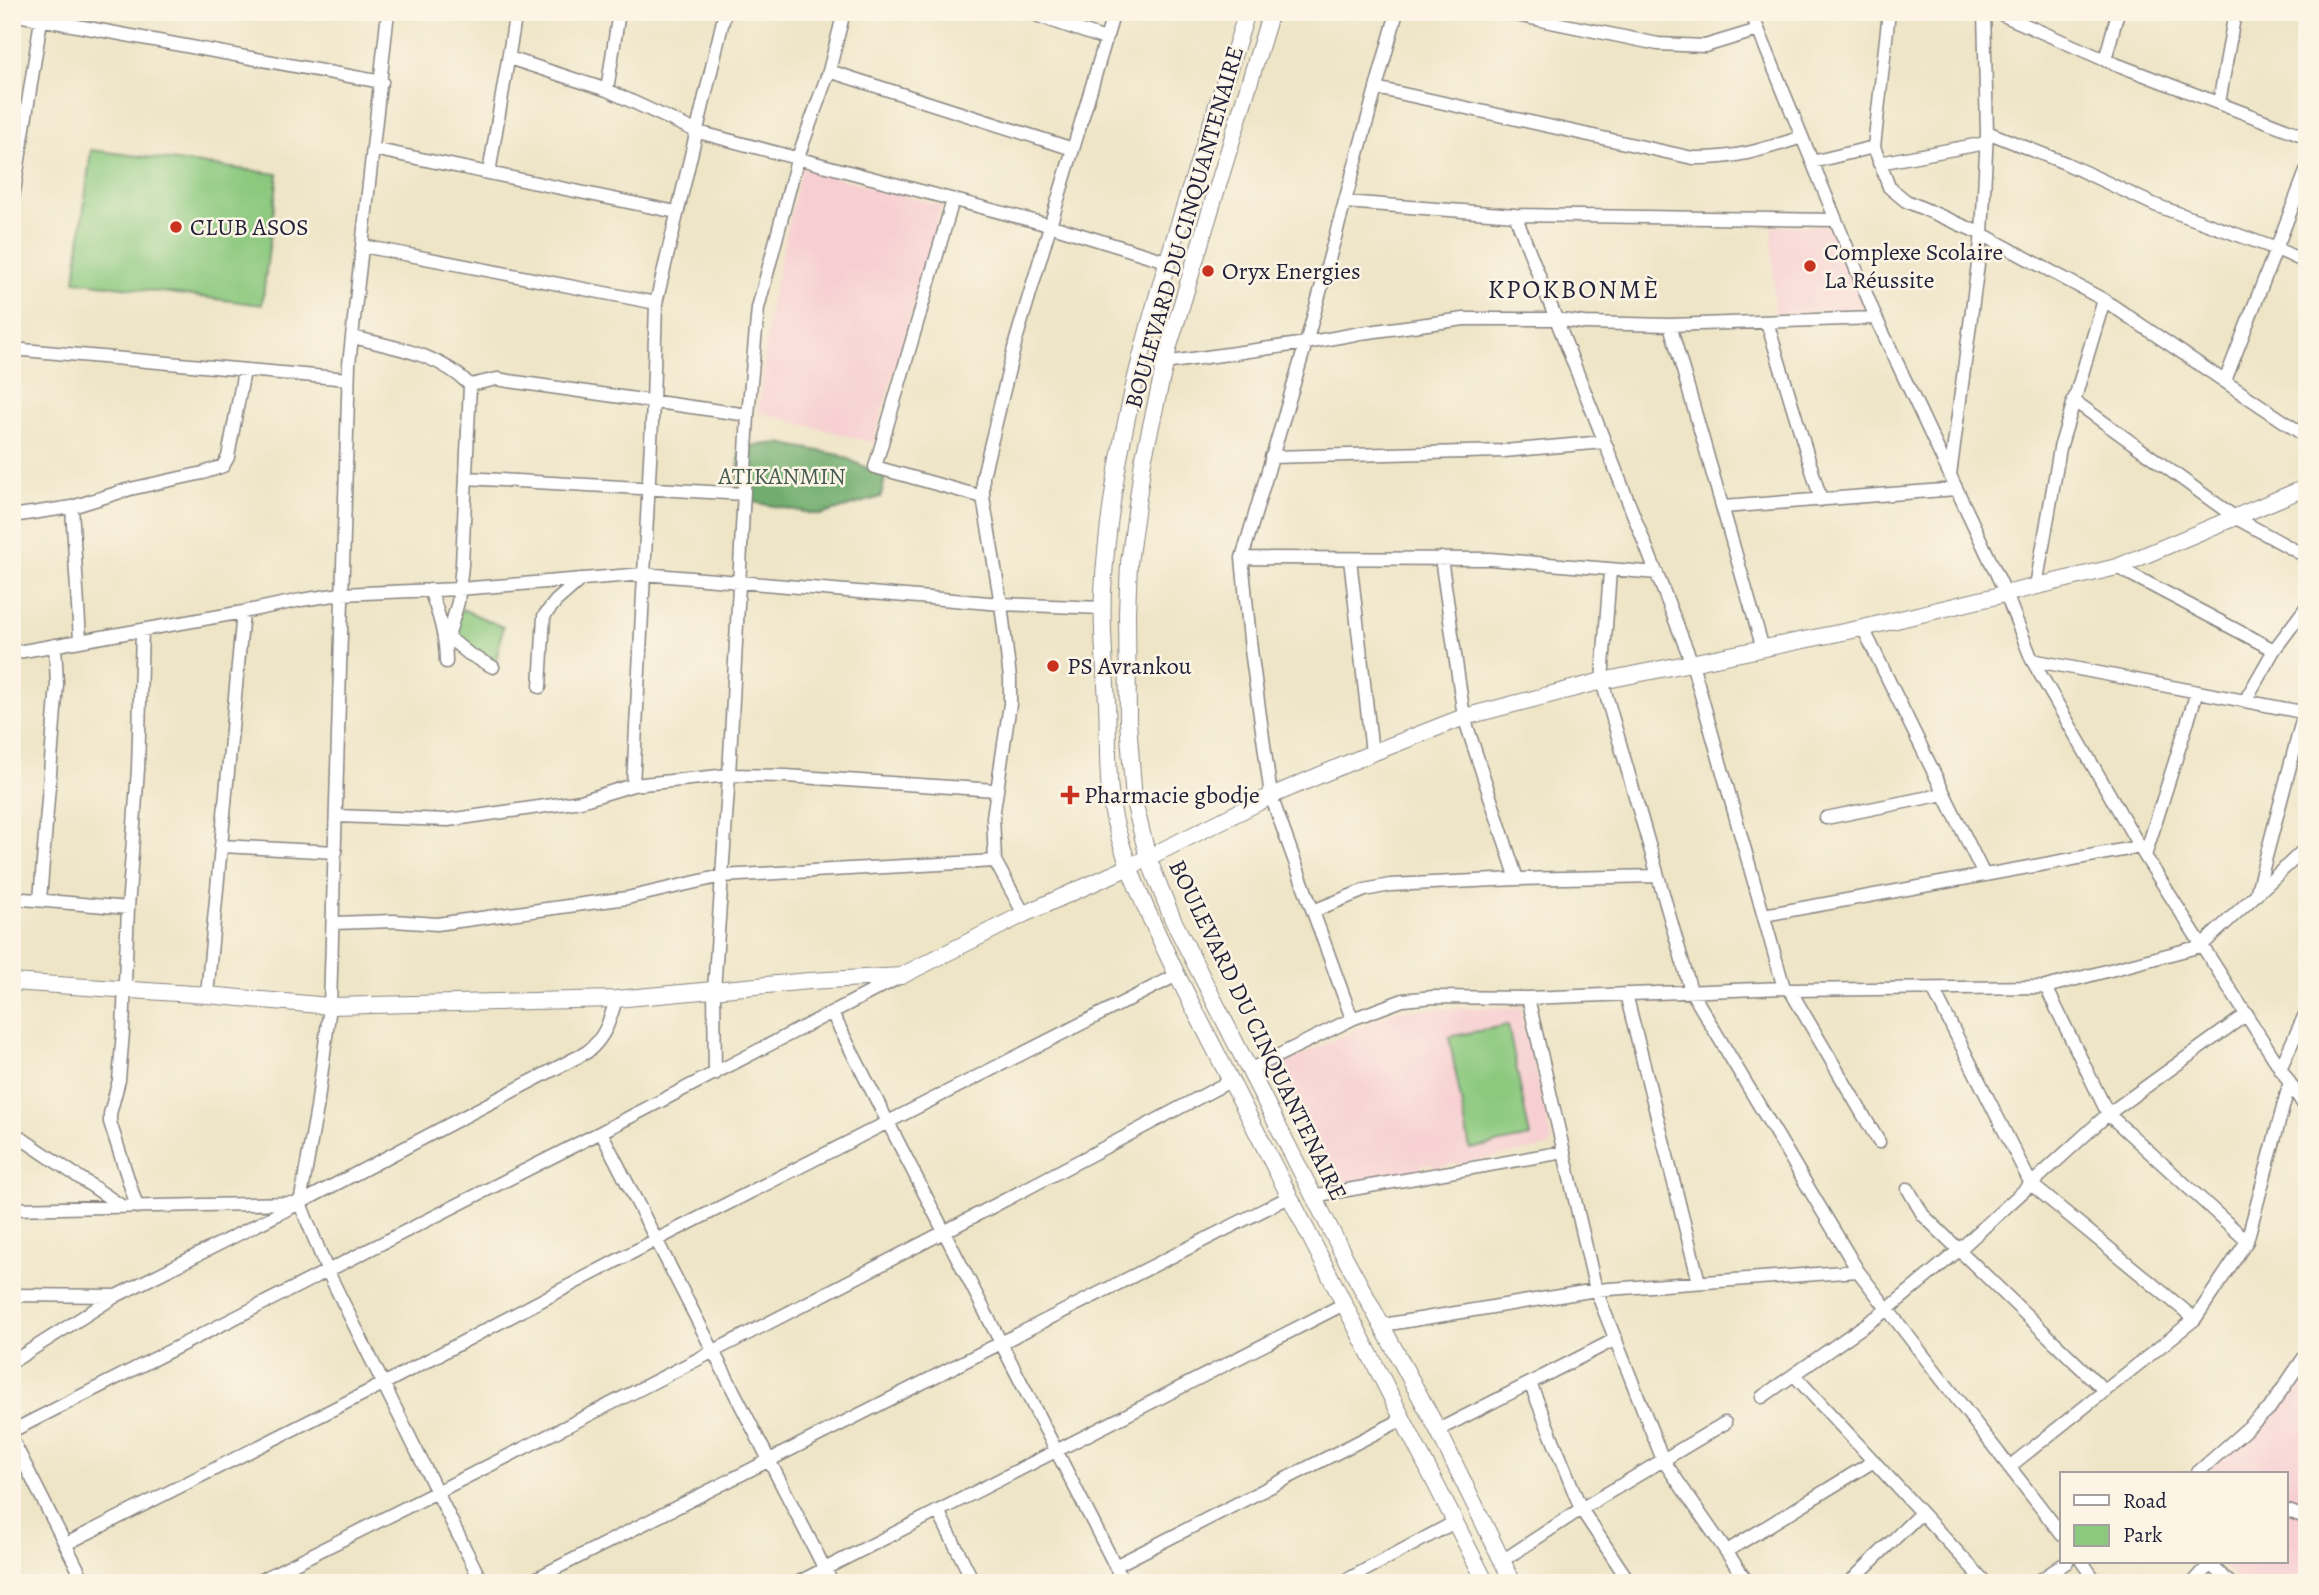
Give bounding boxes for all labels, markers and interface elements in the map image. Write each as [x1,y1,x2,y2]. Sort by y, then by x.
street label: BOULEVARD DU CINQUANTENAIRE [1117,42,1251,412]
place label: CLUB ASOS [190,211,309,243]
marker: CLUB ASOS [168,219,184,235]
place label: Complexe Scolaire La Réussite [1824,236,2003,296]
place label: Oryx Energies [1222,255,1361,287]
marker: Complexe Scolaire La Réussite [1802,258,1818,274]
marker: Oryx Energies [1200,263,1216,279]
district label: KPOKBONMÈ [1488,272,1660,307]
park label: ATIKANMIN [717,460,846,492]
place label: PS Avrankou [1067,650,1192,682]
marker: PS Avrankou [1045,658,1061,674]
place label: Pharmacie gbodje [1084,779,1260,811]
marker: Pharmacie gbodje [1062,787,1078,803]
street label: BOULEVARD DU CINQUANTENAIRE [1161,854,1355,1206]
legend [2060,1472,2288,1564]
text: Road [2123,1487,2167,1515]
text: Park [2123,1521,2163,1549]

